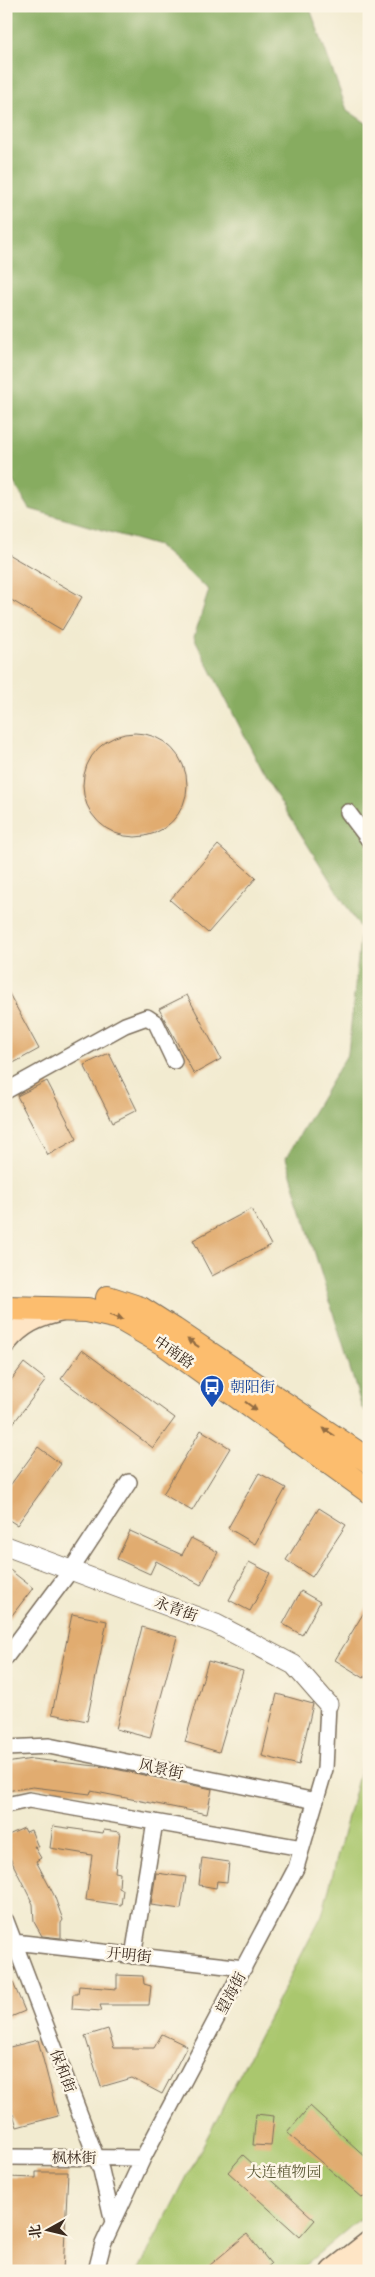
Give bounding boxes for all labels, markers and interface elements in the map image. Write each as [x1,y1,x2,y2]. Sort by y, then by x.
one-way arrow [108,1314,123,1321]
street label: 中南路 [150,1332,198,1372]
one-way arrow [187,1338,200,1348]
bus stop icon: 朝阳街 [199,1374,225,1408]
place label: 朝阳街 [230,1378,275,1396]
one-way arrow [244,1401,258,1411]
one-way arrow [322,1428,336,1437]
street label: 永青街 [152,1593,200,1625]
street label: 风景街 [137,1756,185,1782]
street label: 开明街 [106,1944,152,1966]
street label: 望海街 [212,1969,250,2017]
street label: 保和街 [47,2047,79,2095]
street label: 枫林街 [51,2149,97,2167]
park label: 大连植物园 [246,2163,322,2181]
north arrow [22,2204,72,2254]
text: 北 [26,2224,45,2240]

